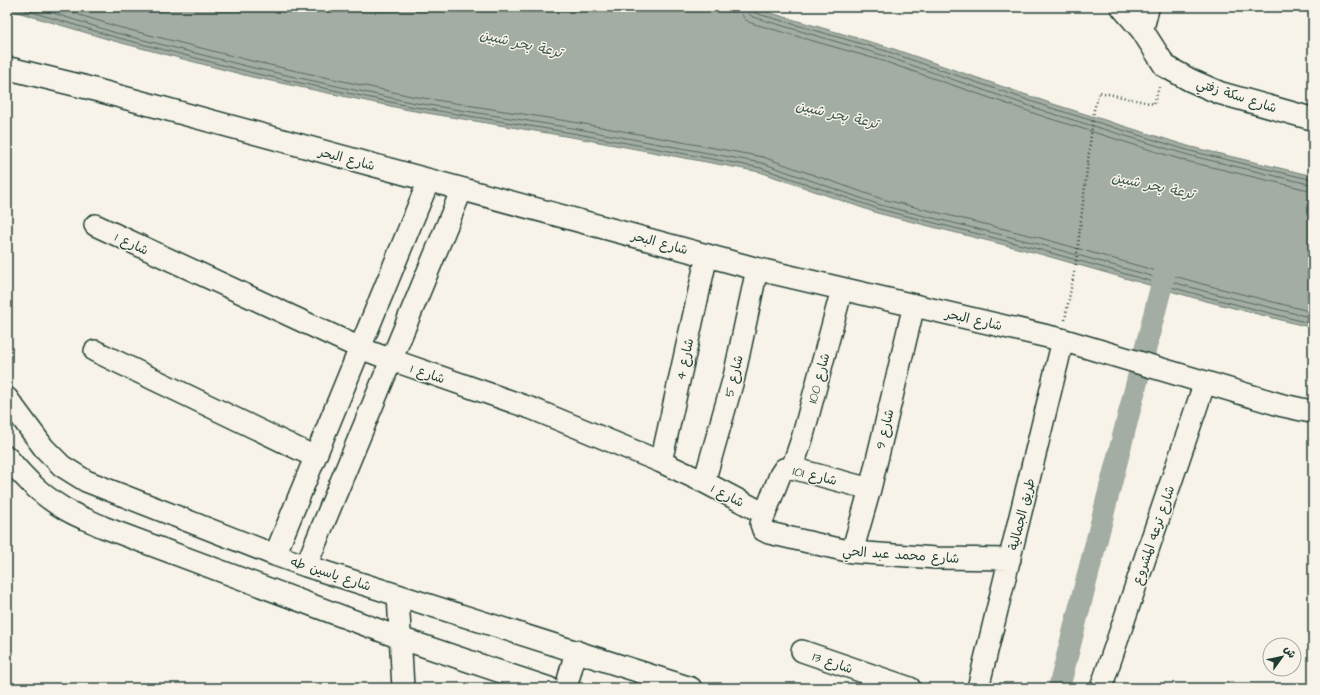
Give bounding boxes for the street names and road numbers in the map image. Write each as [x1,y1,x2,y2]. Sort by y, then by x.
street label: شارع سكة زفتي [1194,74,1279,119]
street label: شارع البحر [316,143,377,175]
street label: شارع البحر [629,227,690,259]
street label: شارع 1 [112,228,151,259]
street label: شارع البحر [943,304,1004,335]
street label: شارع 4 [671,337,698,382]
street label: شارع 100 [804,351,834,405]
street label: شارع 5 [720,353,748,399]
street label: شارع 1 [408,360,447,388]
street label: شارع 9 [871,407,899,451]
street label: شارع 101 [791,462,839,490]
street label: طريق الجمالية [1004,476,1040,552]
street label: شارع 1 [708,480,747,512]
street label: شارع ترعه المشروع [1129,483,1179,587]
street label: شارع محمد عبد الحي [842,542,960,570]
street label: شارع ياسين طه [288,552,373,596]
street label: شارع 13 [810,648,855,678]

